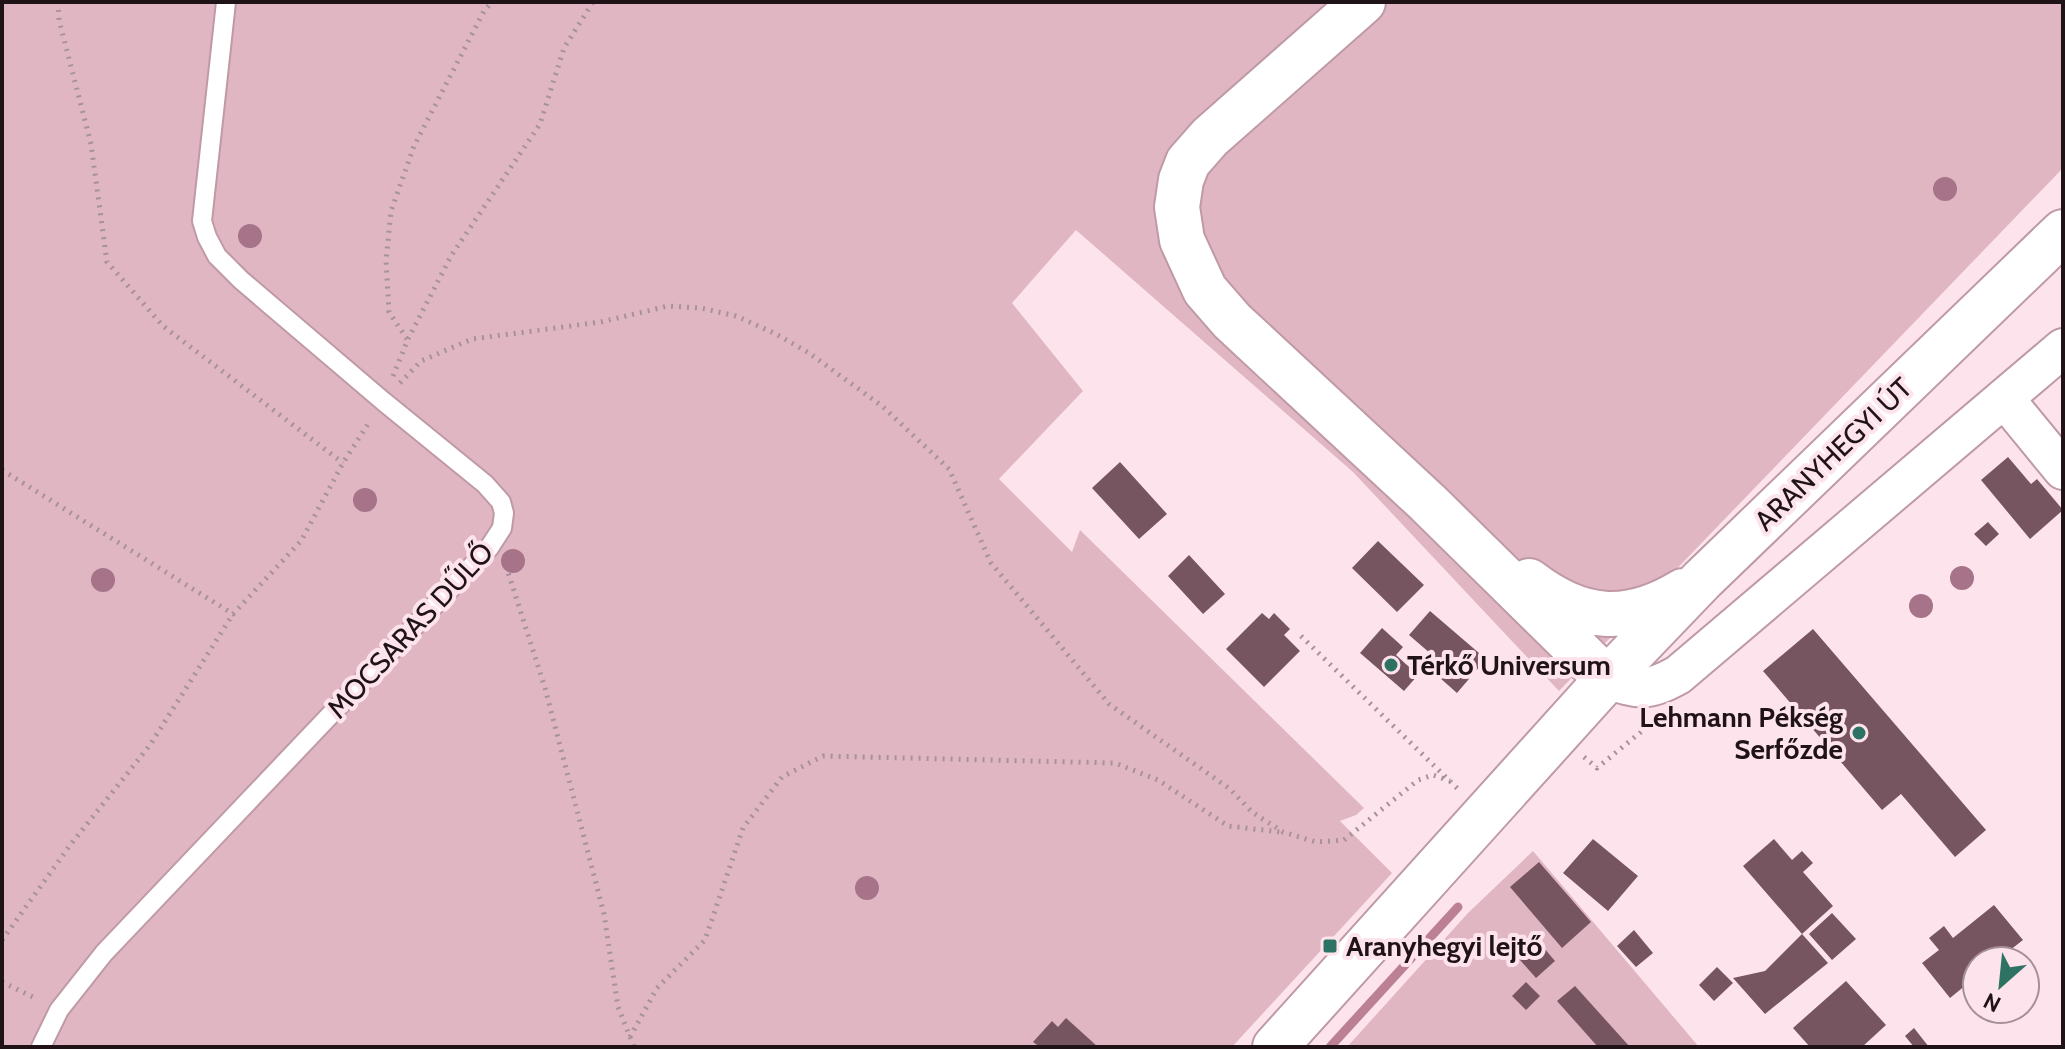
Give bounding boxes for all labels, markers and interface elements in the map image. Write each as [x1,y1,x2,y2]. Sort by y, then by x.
street label: ARANYHEGYI ÚT [1747,370,1919,538]
street label: MOCSARAS DŰLŐ [320,535,500,725]
place label: Térkő Universum [1407,648,1611,682]
marker: Térkő Universum [1382,656,1400,674]
place label: Lehmann Pékség Serfőzde [1639,700,1843,766]
marker: Lehmann Pékség Serfőzde [1850,724,1868,742]
place label: Aranyhegyi lejtő [1346,929,1542,963]
marker: Aranyhegyi lejtő [1321,937,1339,955]
north arrow [1961,945,2041,1025]
text: N [1979,987,2005,1018]

